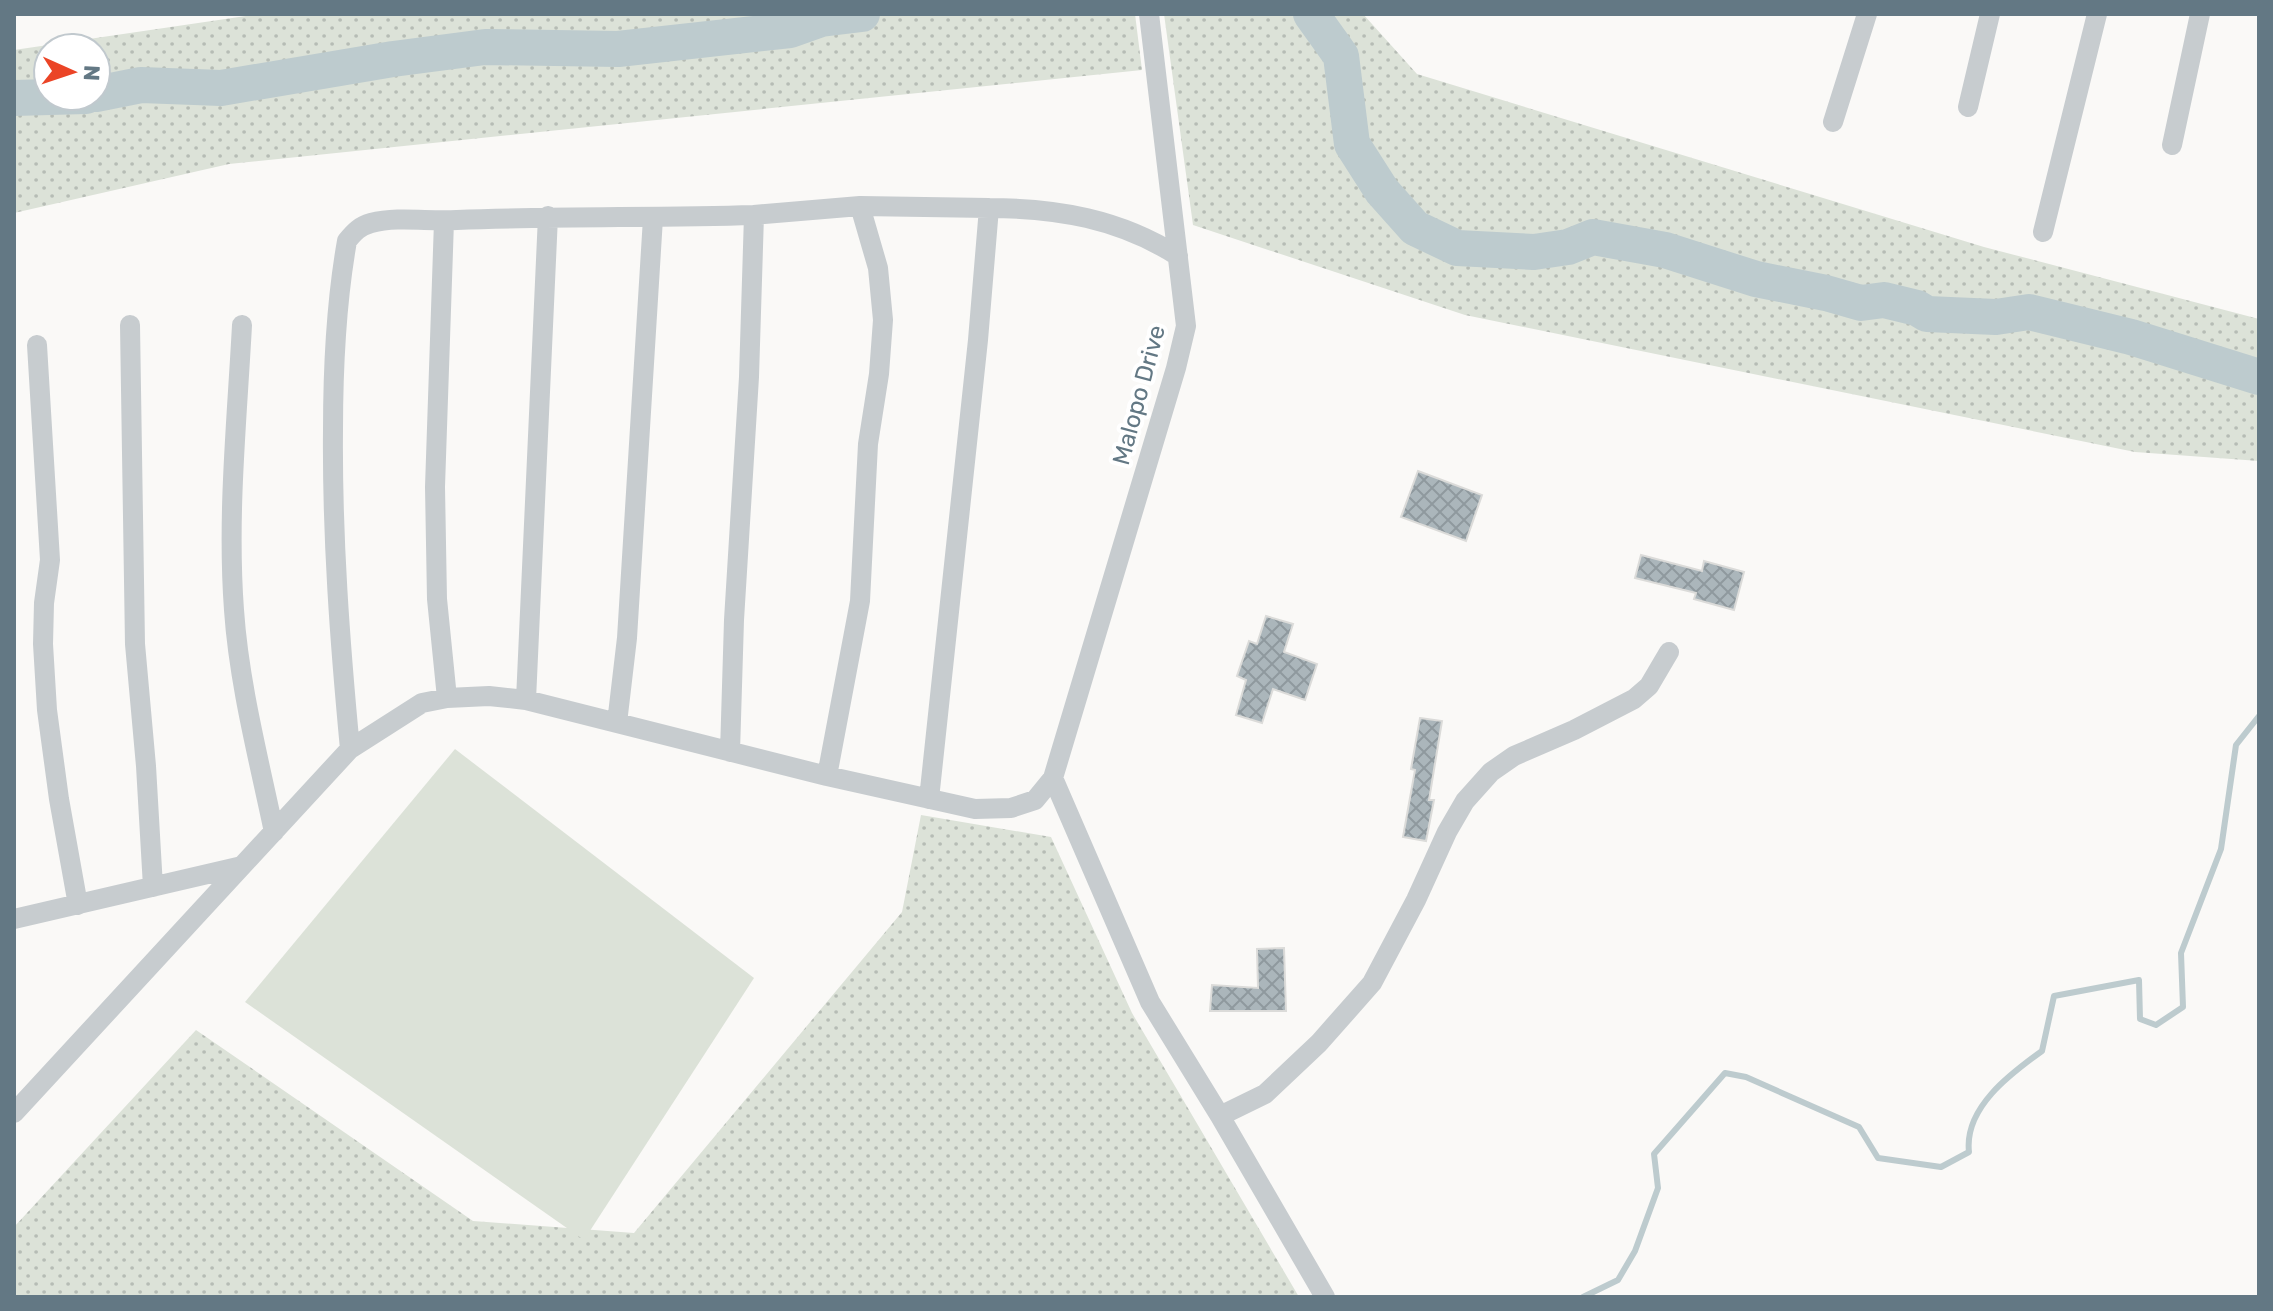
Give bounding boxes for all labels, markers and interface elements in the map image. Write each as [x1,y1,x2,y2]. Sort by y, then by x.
north arrow [32,32,112,112]
text: N [78,64,105,82]
street label: Malopo Drive [1107,322,1171,468]

